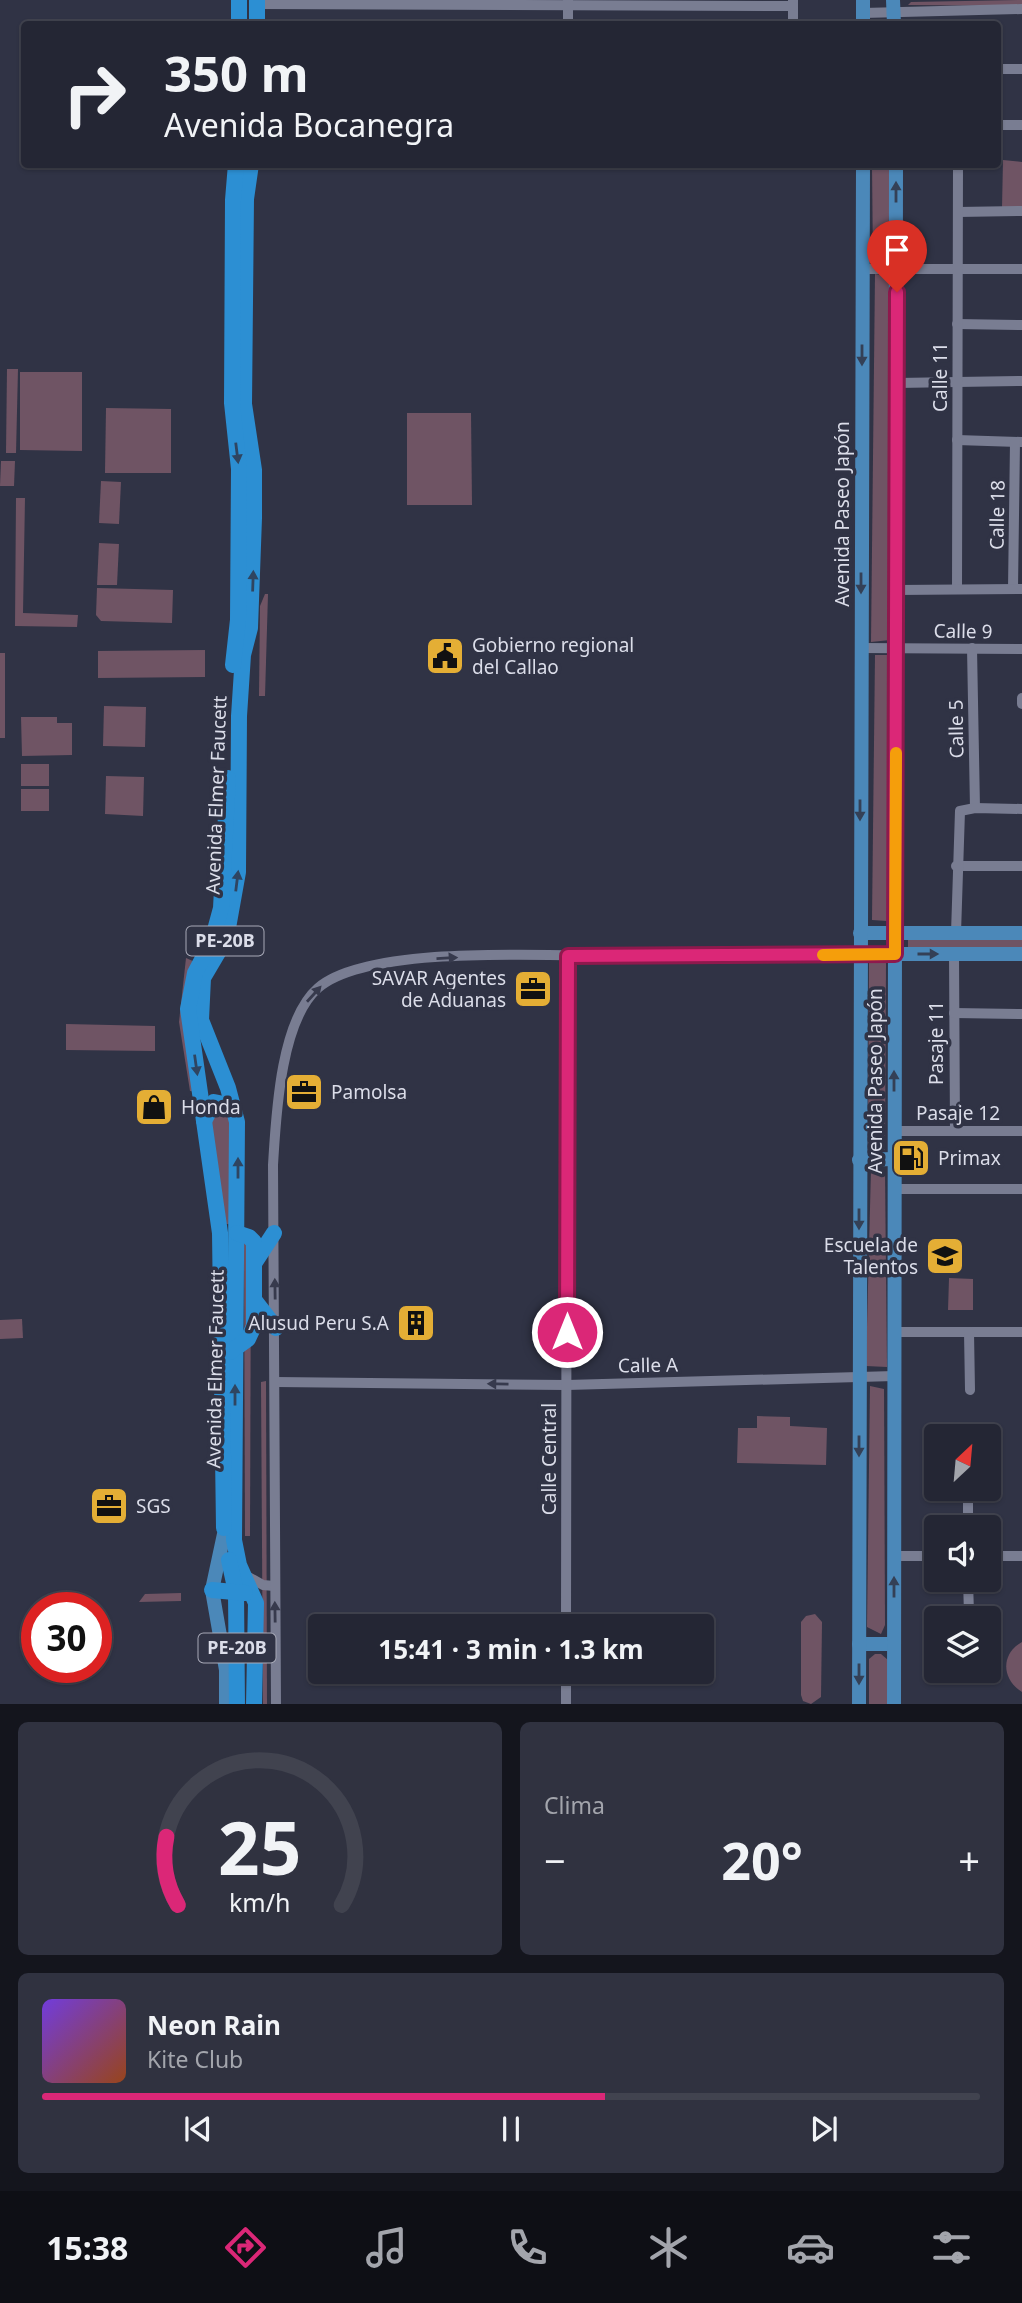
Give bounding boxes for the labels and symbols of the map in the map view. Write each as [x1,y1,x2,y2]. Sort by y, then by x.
one-way arrow [890,181,902,203]
pin [867,220,927,292]
street label: Calle 11 [927,342,953,412]
one-way arrow [856,344,868,366]
street label: Avenida Paseo Japón [829,421,855,607]
one-way arrow [232,442,243,464]
street label: Calle 18 [983,480,1011,550]
one-way arrow [247,570,258,592]
one-way arrow [855,572,867,594]
street label: Calle 9 [933,617,993,645]
place label: Gobierno regional del Callao [472,632,634,680]
public building icon: Gobierno regional del Callao [424,635,466,677]
street label: Avenida Elmer Faucett [200,695,232,895]
street label: Calle 5 [942,699,970,759]
one-way arrow [854,799,866,821]
one-way arrow [231,870,242,892]
road number: PE-20B [187,926,264,956]
one-way arrow [917,948,939,960]
one-way arrow [436,952,458,963]
place label: SAVAR Agentes de Aduanas [372,965,506,1013]
office icon: SAVAR Agentes de Aduanas [512,968,554,1010]
one-way arrow [306,985,322,1003]
street label: Avenida Paseo Japón [862,988,888,1174]
street label: Pasaje 11 [923,1001,949,1085]
one-way arrow [191,1054,202,1076]
one-way arrow [889,1070,900,1092]
office icon: Pamolsa [283,1071,325,1113]
place label: Pamolsa [331,1079,407,1105]
shop icon: Honda [133,1086,175,1128]
place label: Honda [181,1094,241,1120]
street label: Pasaje 12 [916,1100,1000,1126]
fuel station icon: Primax [890,1137,932,1179]
place label: Primax [938,1145,1001,1171]
one-way arrow [232,1157,243,1179]
one-way arrow [853,1208,865,1230]
place label: Escuela de Talentos [824,1232,918,1280]
school or university icon: Escuela de Talentos [924,1235,966,1277]
street label: Avenida Elmer Faucett [200,1269,230,1469]
one-way arrow [269,1278,281,1300]
position arrow [530,1295,604,1369]
building icon: Alusud Peru S.A [395,1302,437,1344]
place label: Alusud Peru S.A [248,1310,390,1336]
street label: Calle A [618,1351,679,1379]
one-way arrow [487,1378,509,1390]
one-way arrow [229,1384,241,1406]
street label: Calle Central [536,1403,562,1515]
north arrow [924,1424,1001,1502]
one-way arrow [853,1435,865,1457]
office icon: SGS [88,1485,130,1527]
place label: SGS [136,1493,171,1519]
one-way arrow [888,1576,900,1598]
speed limit sign: 30 [21,1592,112,1683]
one-way arrow [269,1601,280,1623]
road number: PE-20B [198,1633,276,1662]
one-way arrow [853,1663,865,1685]

